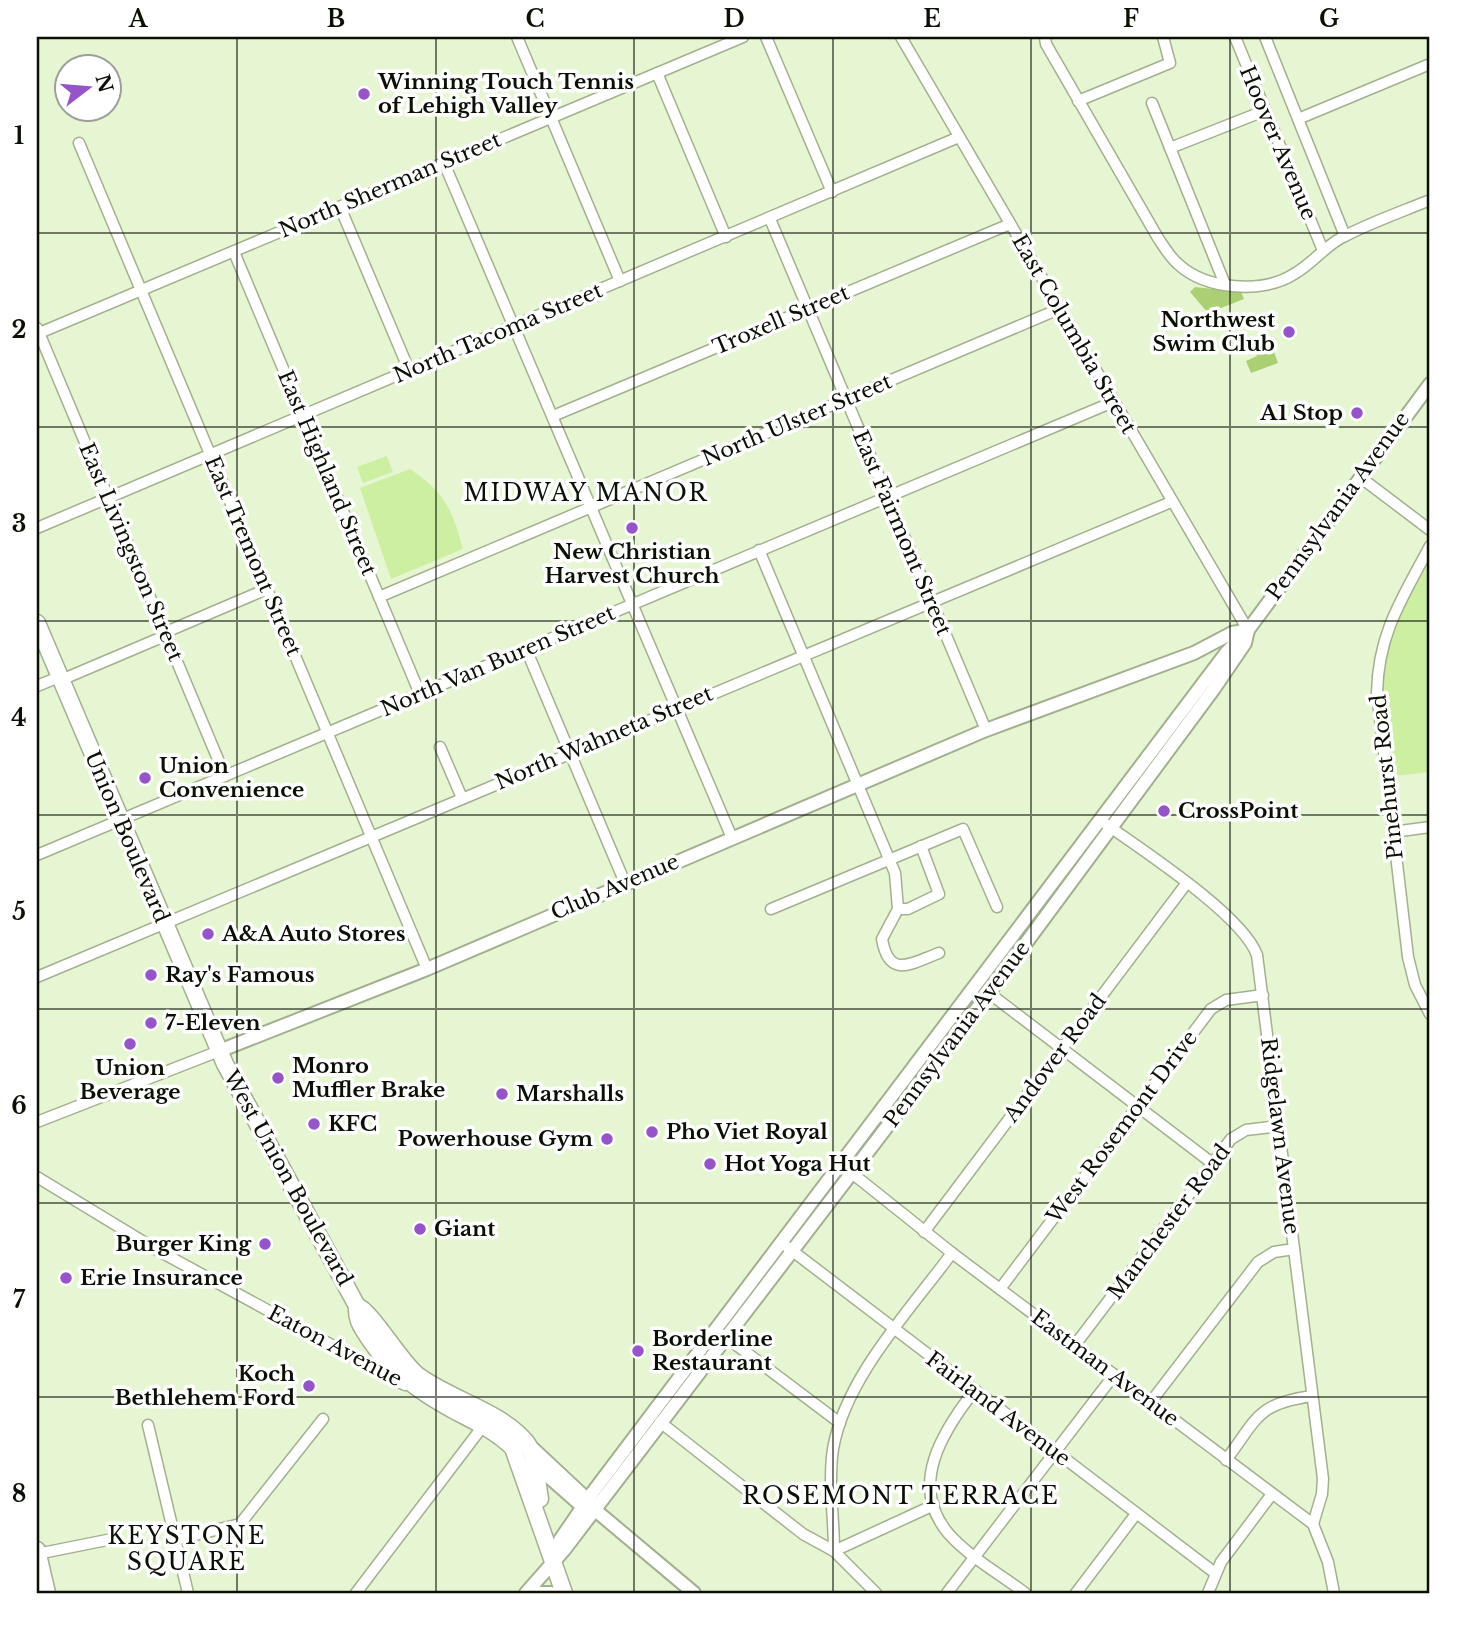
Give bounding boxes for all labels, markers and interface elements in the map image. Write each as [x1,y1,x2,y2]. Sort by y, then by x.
text: A [128,5,149,33]
text: B [327,5,345,33]
text: C [526,5,544,33]
text: D [723,5,745,33]
text: E [923,5,941,33]
text: F [1123,5,1139,33]
text: G [1319,5,1339,33]
north arrow [52,52,122,122]
street label: Hoover Avenue [1234,62,1322,224]
place label: Winning Touch Tennis of Lehigh Valley [377,69,634,119]
text: N [90,72,117,95]
marker: Winning Touch Tennis of Lehigh Valley [356,86,372,102]
text: 1 [14,122,24,150]
street label: North Sherman Street [275,126,505,244]
street label: East Columbia Street [1006,230,1142,438]
street label: North Tacoma Street [390,277,606,389]
street label: Troxell Street [709,280,853,360]
place label: Northwest Swim Club [1153,307,1275,357]
text: 2 [12,316,26,344]
marker: Northwest Swim Club [1281,324,1297,340]
street label: East Highland Street [272,367,382,580]
street label: North Ulster Street [698,368,896,472]
place label: A1 Stop [1259,400,1343,426]
marker: A1 Stop [1349,405,1365,421]
street label: Pennsylvania Avenue [1261,407,1415,605]
street label: East Fairmont Street [847,426,957,640]
street label: East Livingston Street [73,439,189,665]
street label: East Tremont Street [199,452,307,660]
district label: MIDWAY MANOR [463,479,709,507]
text: 3 [12,510,26,538]
marker: New Christian Harvest Church [624,520,640,536]
place label: New Christian Harvest Church [544,539,720,589]
street label: North Van Buren Street [377,600,619,722]
street label: North Wahneta Street [491,680,717,796]
street label: Pinehurst Road [1365,693,1409,861]
text: 4 [11,704,27,732]
street label: Union Boulevard [79,747,175,927]
place label: Union Convenience [159,753,304,803]
marker: Union Convenience [137,770,153,786]
place label: CrossPoint [1178,798,1298,824]
marker: CrossPoint [1156,803,1172,819]
street label: Club Avenue [547,848,683,926]
text: 5 [12,898,26,926]
place label: A&A Auto Stores [221,921,406,947]
marker: A&A Auto Stores [200,926,216,942]
street label: Pennsylvania Avenue [878,936,1036,1132]
place label: Ray's Famous [165,962,315,988]
marker: Ray's Famous [143,967,159,983]
street label: Andover Road [998,989,1112,1128]
place label: 7-Eleven [165,1010,260,1036]
marker: 7-Eleven [143,1015,159,1031]
street label: West Rosemont Drive [1040,1025,1203,1229]
marker: Union Beverage [122,1036,138,1052]
street label: Ridgelawn Avenue [1255,1036,1305,1236]
place label: Monro Muffler Brake [292,1053,445,1103]
place label: Union Beverage [79,1055,181,1105]
street label: West Union Boulevard [217,1065,358,1290]
marker: Monro Muffler Brake [270,1070,286,1086]
place label: Marshalls [516,1081,624,1107]
marker: Marshalls [494,1086,510,1102]
text: 6 [11,1092,27,1120]
place label: KFC [328,1111,377,1137]
marker: KFC [306,1116,322,1132]
place label: Pho Viet Royal [666,1119,828,1145]
marker: Pho Viet Royal [644,1124,660,1140]
place label: Powerhouse Gym [398,1126,593,1152]
marker: Powerhouse Gym [599,1131,615,1147]
street label: Manchester Road [1102,1139,1236,1305]
place label: Hot Yoga Hut [724,1151,871,1177]
marker: Hot Yoga Hut [702,1156,718,1172]
place label: Giant [434,1216,495,1242]
marker: Giant [412,1221,428,1237]
place label: Burger King [115,1231,252,1257]
marker: Burger King [257,1236,273,1252]
place label: Erie Insurance [80,1265,243,1291]
marker: Erie Insurance [58,1270,74,1286]
text: 7 [13,1286,26,1314]
street label: Eaton Avenue [263,1300,407,1392]
street label: Eastman Avenue [1026,1304,1184,1432]
place label: Borderline Restaurant [652,1326,773,1376]
marker: Borderline Restaurant [630,1343,646,1359]
street label: Fairland Avenue [921,1346,1075,1472]
place label: Koch Bethlehem Ford [115,1361,295,1411]
marker: Koch Bethlehem Ford [301,1378,317,1394]
text: 8 [12,1480,26,1508]
district label: ROSEMONT TERRACE [742,1482,1060,1510]
district label: KEYSTONE SQUARE [107,1522,267,1576]

